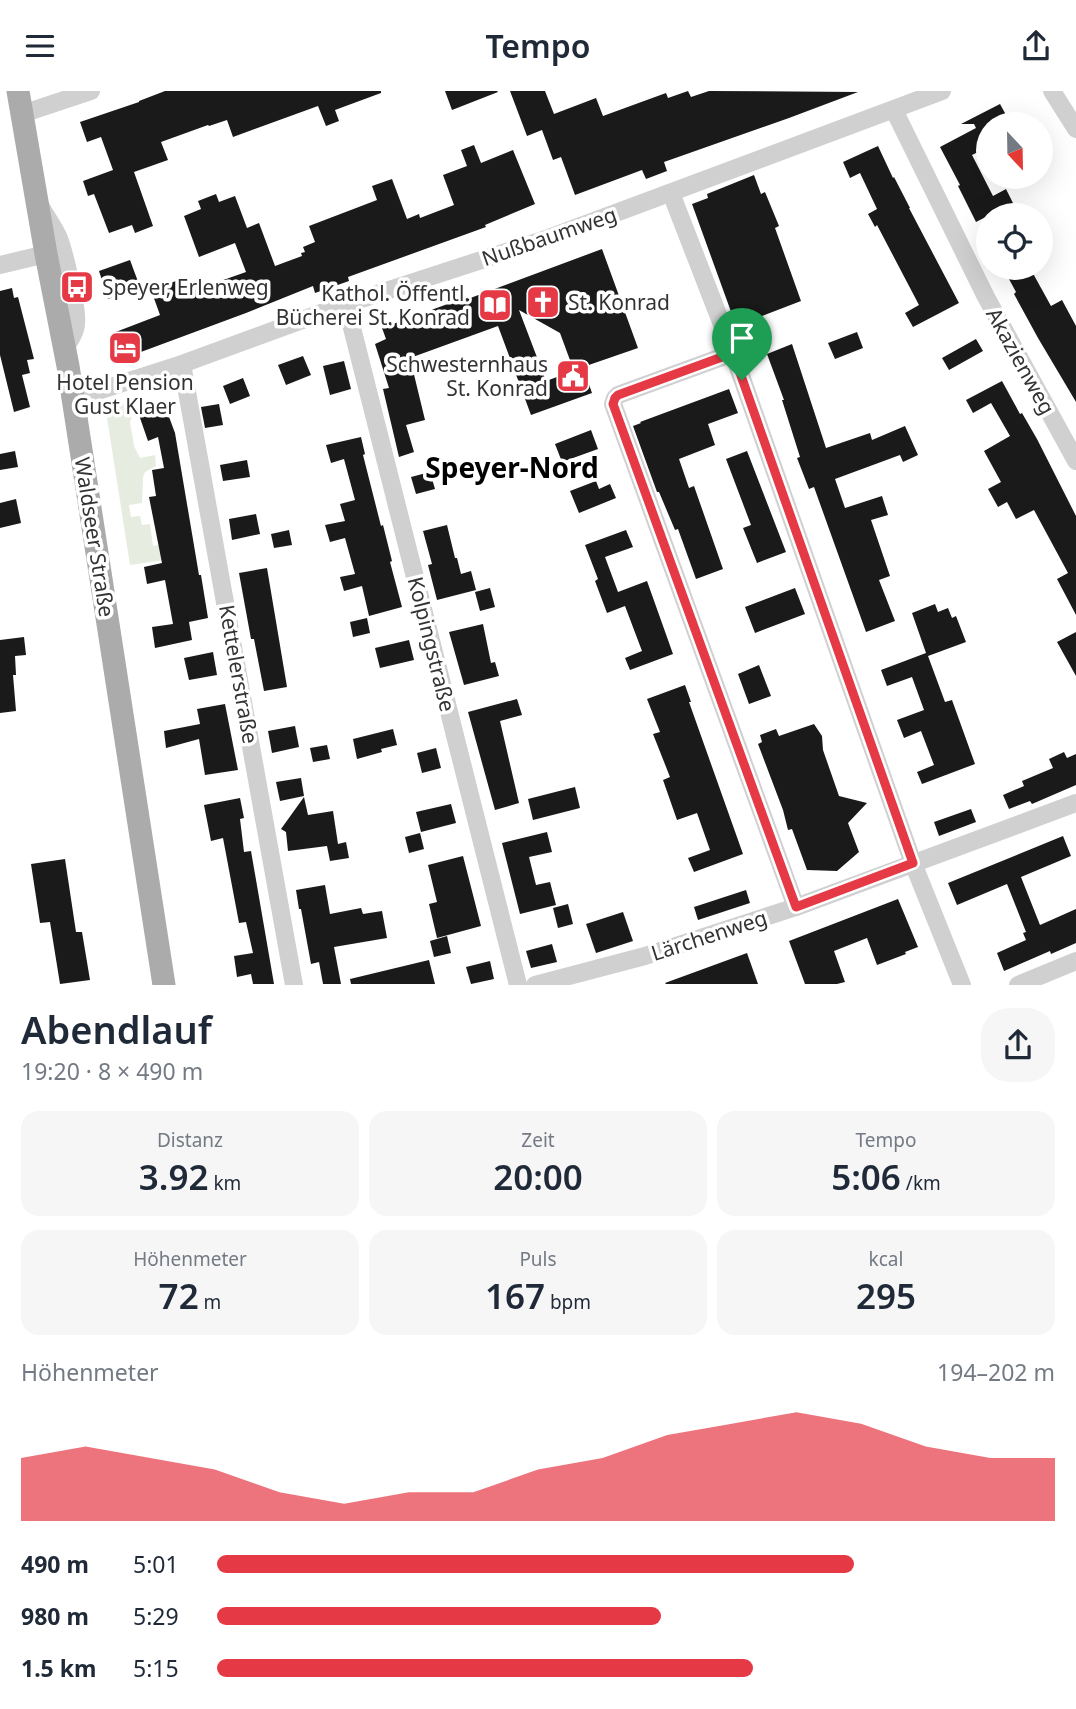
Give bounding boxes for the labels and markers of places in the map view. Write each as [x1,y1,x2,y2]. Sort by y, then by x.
bus stop icon: Speyer, Erlenweg [58,268,96,306]
place label: Speyer, Erlenweg [102,273,269,301]
place label: Kathol. Öffentl. Bücherei St. Konrad [276,279,470,331]
church icon: St. Konrad [524,283,562,321]
library icon: Kathol. Öffentl. Bücherei St. Konrad [476,286,514,324]
place label: St. Konrad [568,288,670,316]
pin [712,308,772,380]
hotel icon: Hotel Pension Gust Klaer [106,329,144,367]
place label: Schwesternhaus St. Konrad [386,350,548,402]
public building icon: Schwesternhaus St. Konrad [554,357,592,395]
place label: Hotel Pension Gust Klaer [56,368,194,420]

